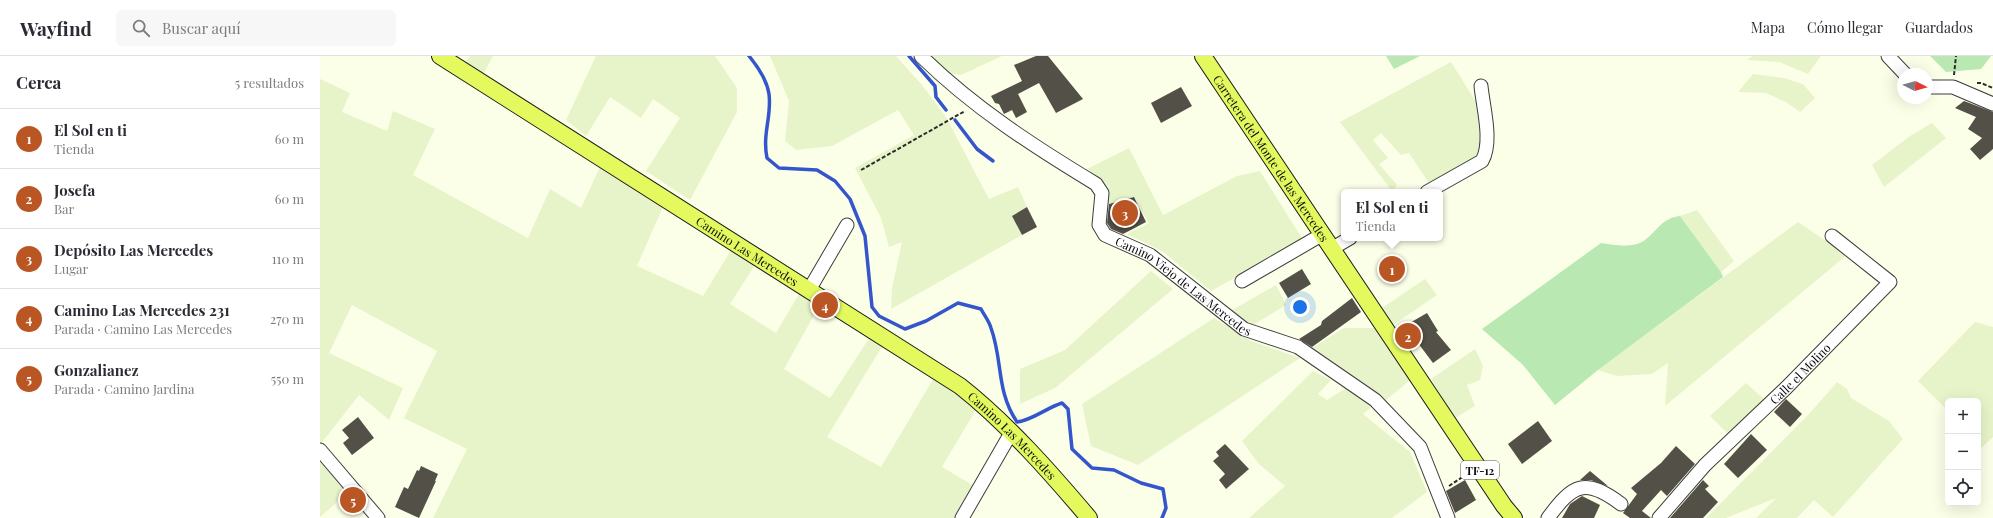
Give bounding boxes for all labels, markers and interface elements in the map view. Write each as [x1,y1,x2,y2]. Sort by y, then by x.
search box [116,10,396,46]
text: Wayfind [20,15,92,41]
icon: search [130,17,152,39]
text: Buscar aquí [162,18,241,38]
text: Mapa [1751,18,1785,37]
text: Cómo llegar [1807,18,1883,37]
text: Guardados [1905,18,1973,37]
north arrow [1897,68,1933,104]
text: Cerca [16,71,61,93]
street label: Carretera del Monte de las Mercedes [1210,72,1333,245]
text: 5 resultados [235,74,304,91]
text: El Sol en ti [54,120,127,140]
text: 1 [27,130,31,147]
text: 60 m [275,130,304,147]
text: Tienda [54,140,94,157]
text: Josefa [54,180,95,200]
popup [1341,189,1443,241]
text: 2 [26,190,32,207]
text: 60 m [275,190,304,207]
text: El Sol en ti [1356,197,1428,217]
pin: 3 [1112,198,1138,228]
text: Bar [54,200,74,217]
street label: Camino Las Mercedes [693,213,802,290]
text: Tienda [1356,217,1396,234]
street label: Camino Viejo de Las Mercedes [1113,233,1253,339]
text: Depósito Las Mercedes [54,240,213,260]
text: 3 [26,250,32,267]
text: 110 m [272,250,304,267]
pin: 1 [1379,254,1405,284]
text: Lugar [54,260,88,277]
pin: 4 [812,290,838,320]
your location [1290,297,1310,317]
text: Camino Las Mercedes 231 [54,300,230,320]
text: 4 [26,310,32,327]
text: 270 m [270,310,304,327]
text: Parada · Camino Las Mercedes [54,320,232,337]
pin: 2 [1395,321,1421,351]
street label: Calle el Molino [1766,339,1834,408]
text: Gonzalianez [54,360,139,380]
text: 5 [26,370,32,387]
text: 550 m [271,370,304,387]
text: Parada · Camino Jardina [54,380,194,397]
street label: Camino Las Mercedes [965,388,1060,483]
map controls [1945,398,1981,506]
button: + [1945,398,1981,434]
button: − [1945,434,1981,470]
road number: TF-12 [1461,461,1499,479]
button: locate [1945,470,1981,506]
pin: 5 [340,485,366,515]

